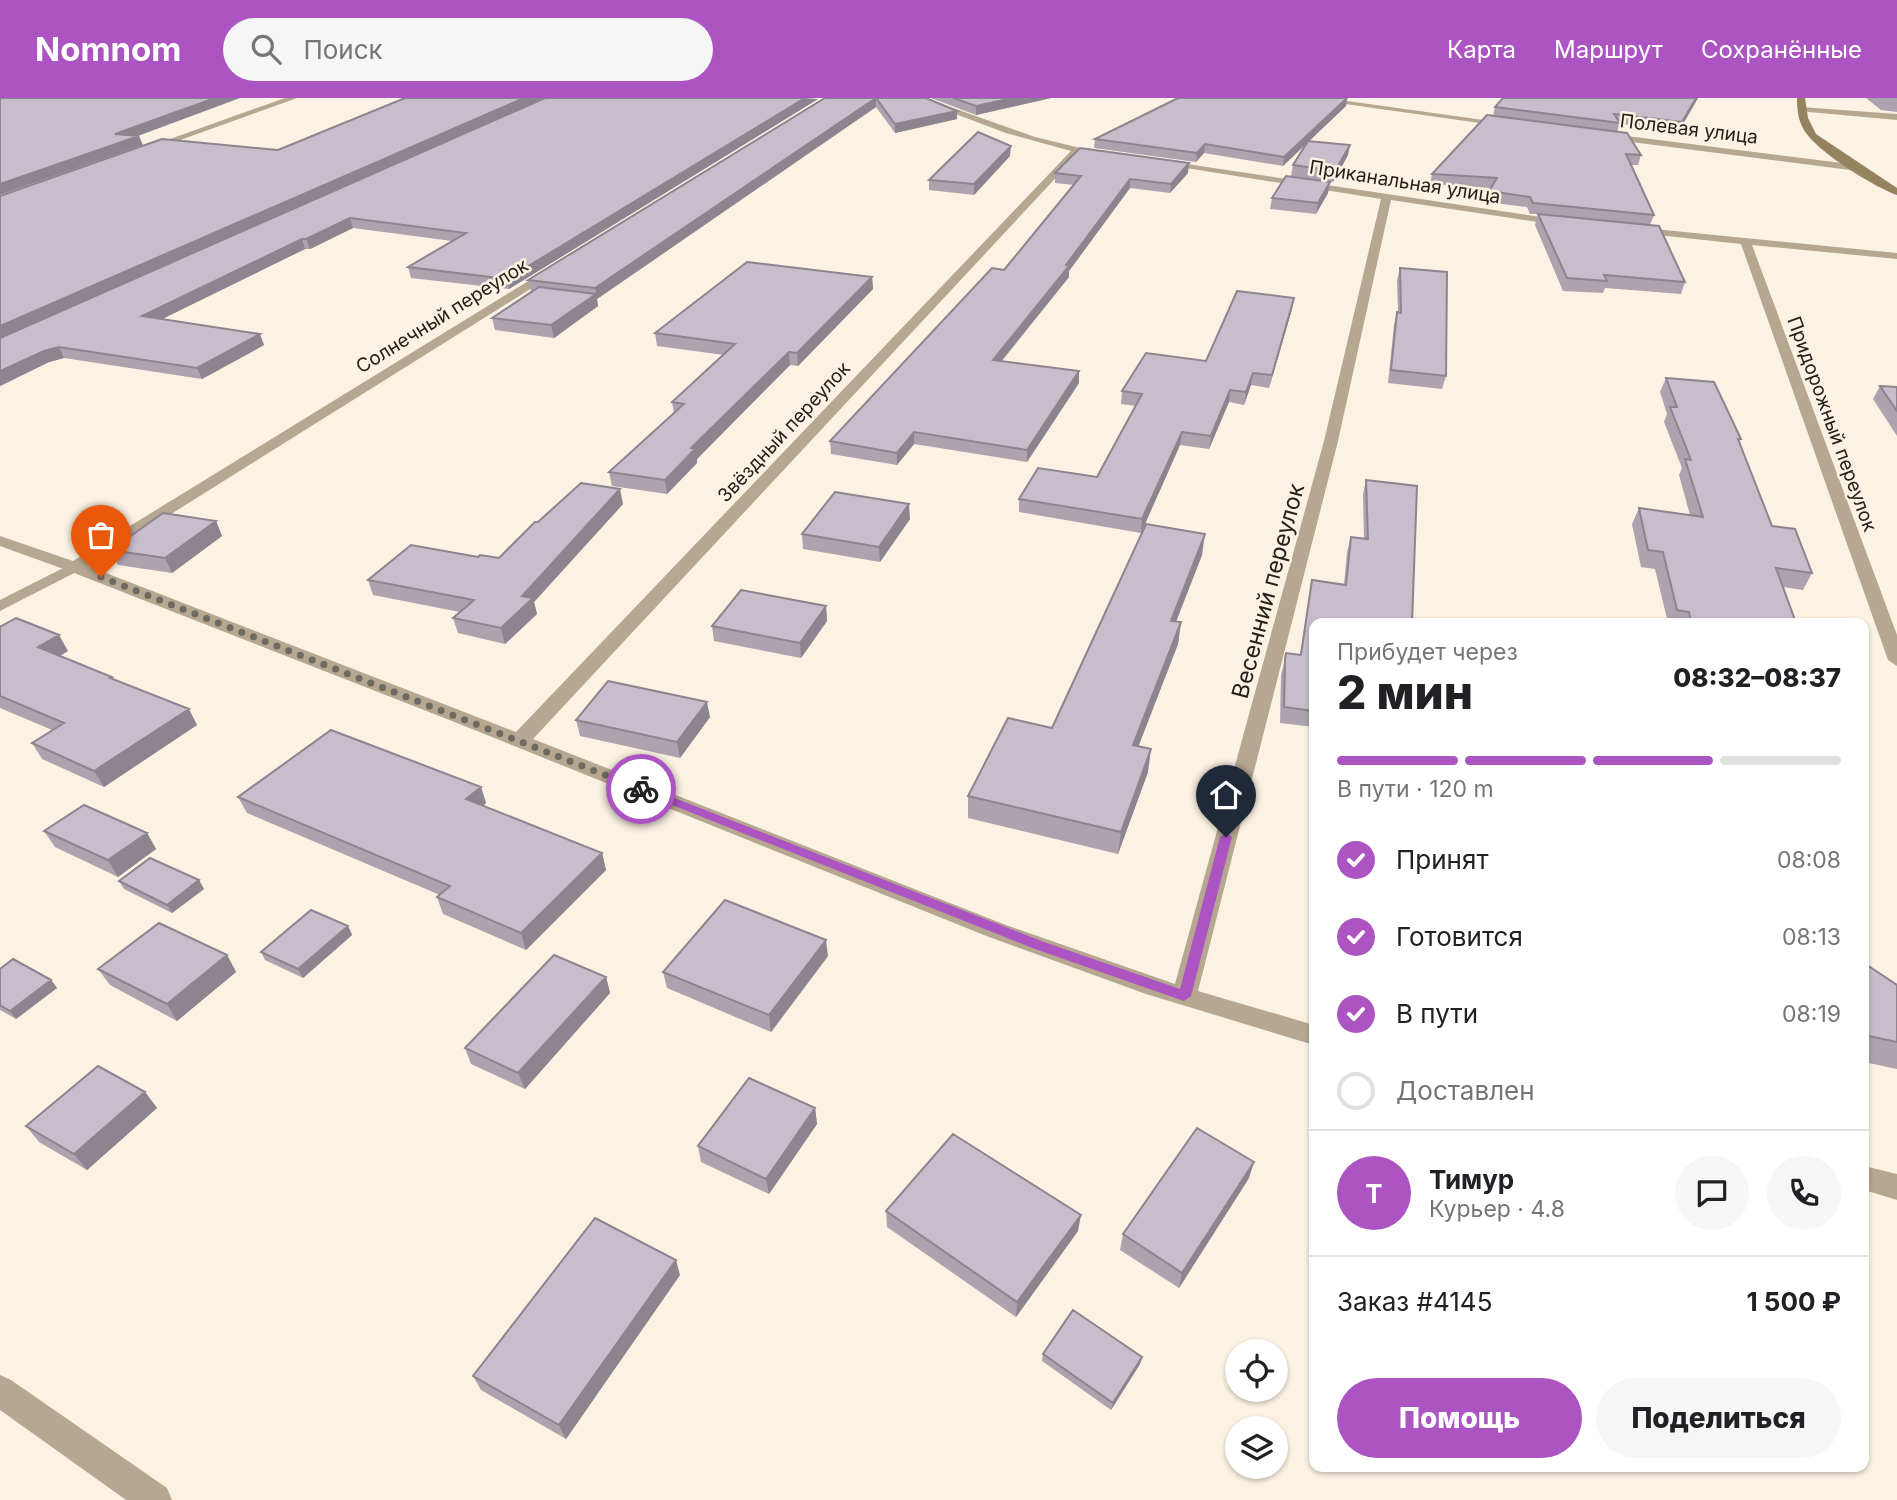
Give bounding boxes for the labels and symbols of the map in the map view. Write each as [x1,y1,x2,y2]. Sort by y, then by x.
street label: Полевая улица [1619,109,1759,149]
street label: Приканальная улица [1308,156,1502,208]
street label: Солнечный переулок [352,253,533,378]
street label: Придорожный переулок [1782,313,1882,535]
street label: Звёздный переулок [713,356,856,507]
street label: Весенний переулок [1226,480,1310,701]
pin [71,505,131,577]
courier [606,754,676,824]
pin [1196,765,1256,837]

